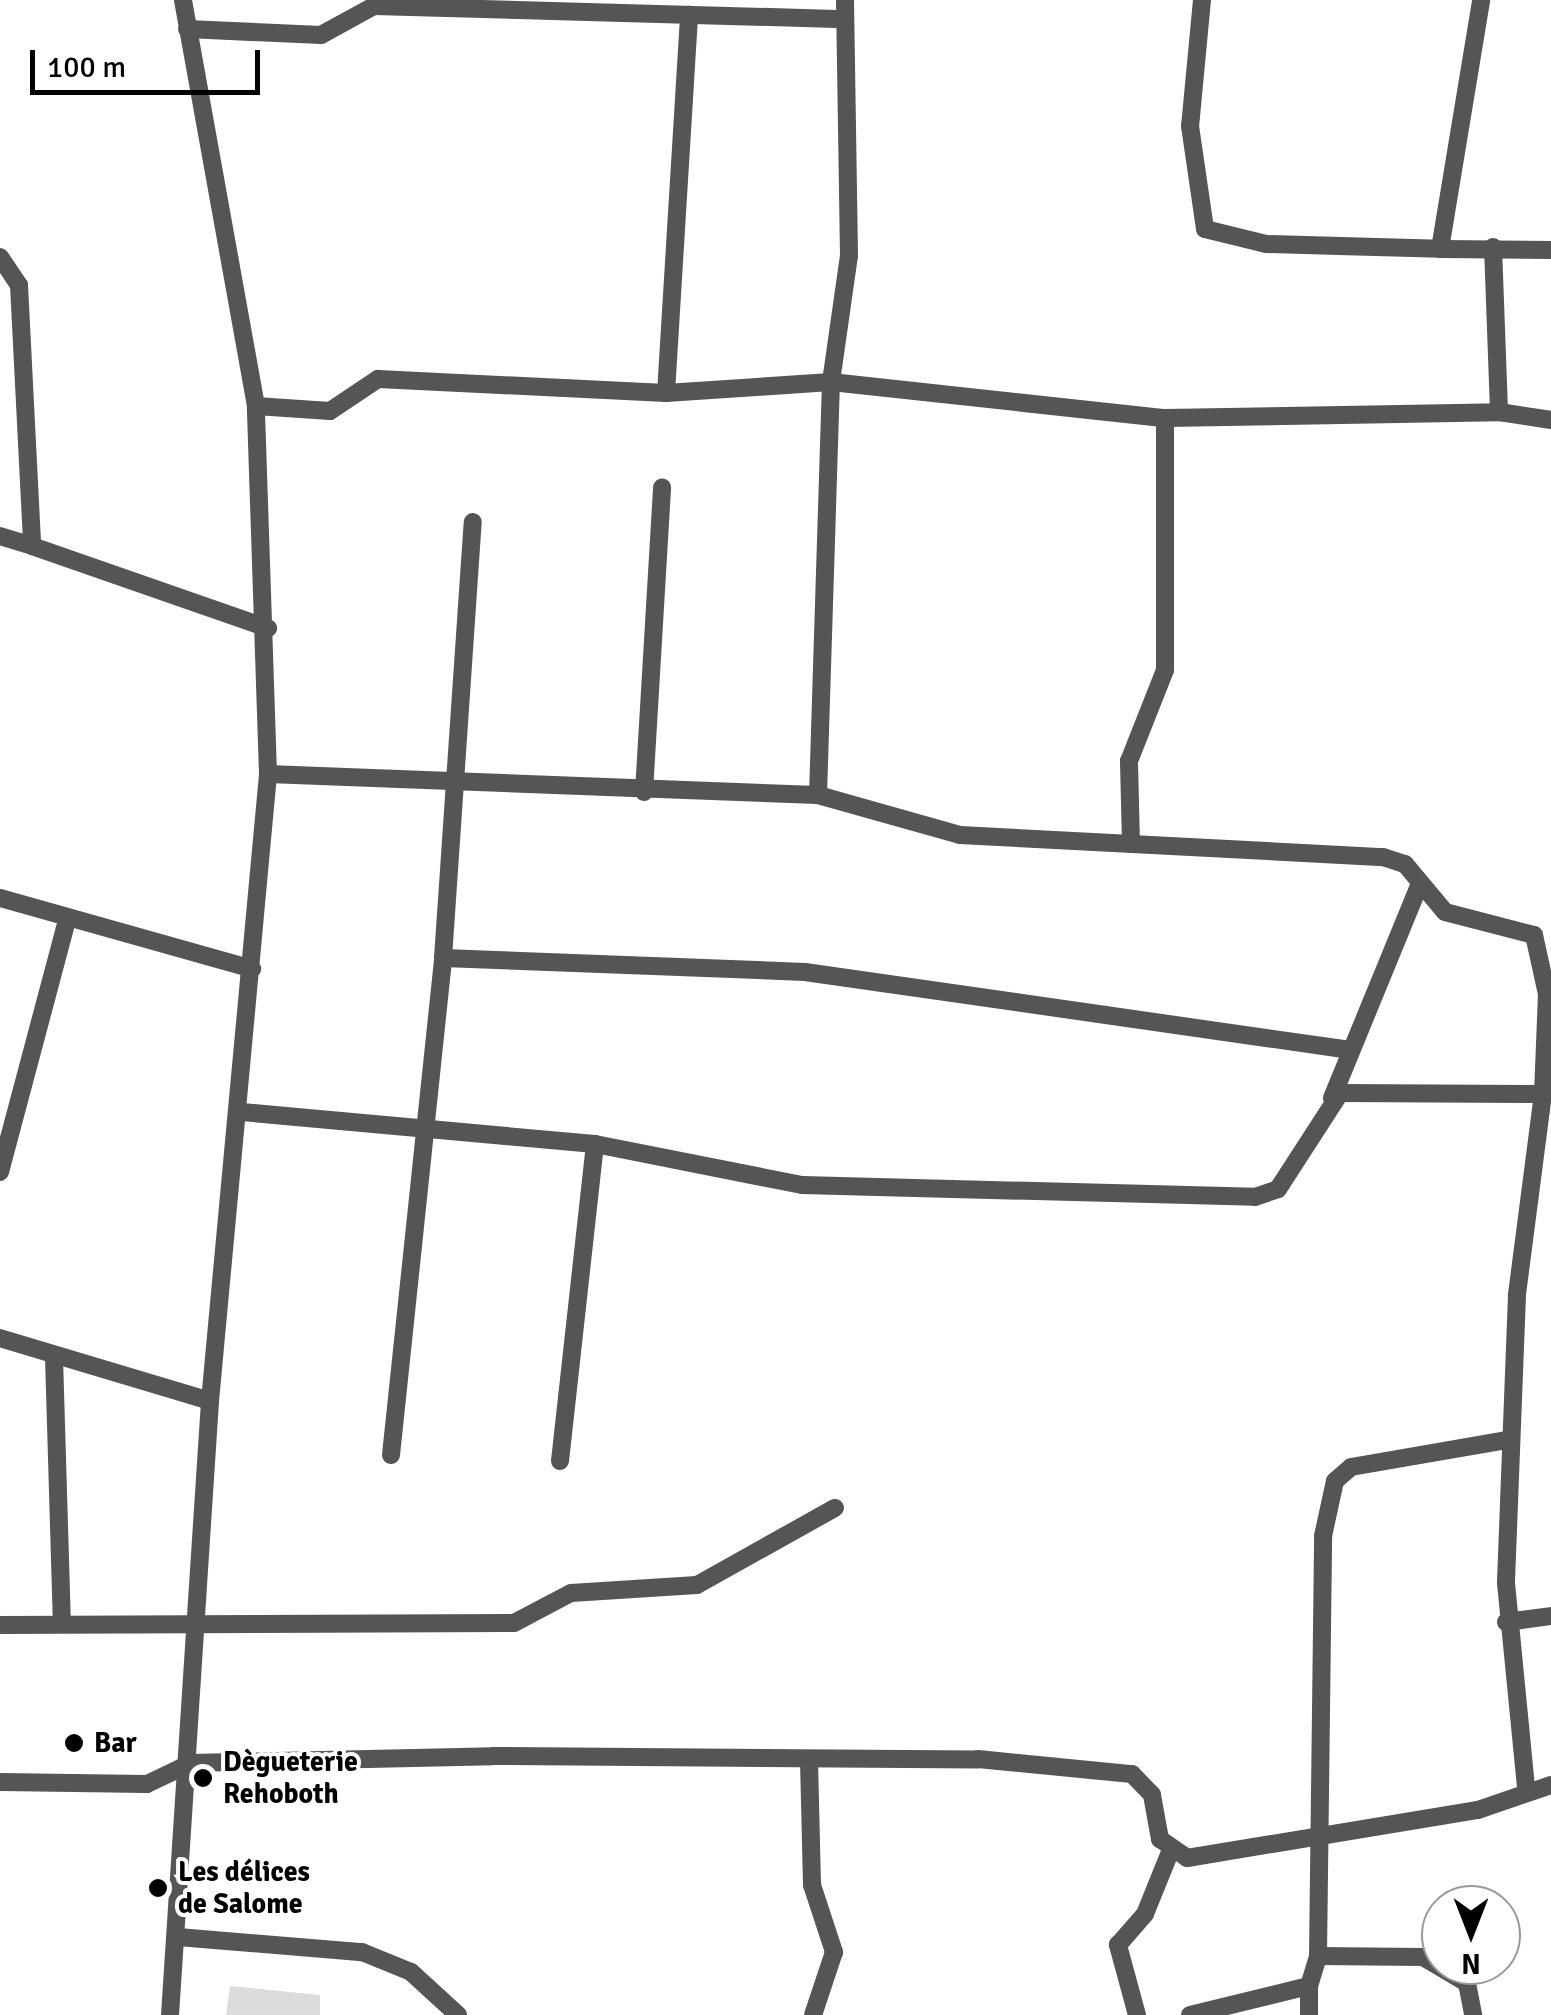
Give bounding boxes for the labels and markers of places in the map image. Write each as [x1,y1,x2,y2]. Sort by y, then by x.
place label: Bar [94,1726,137,1760]
marker: Bar [63,1732,85,1754]
place label: Dègueterie Rehoboth [223,1745,358,1811]
marker: Dègueterie Rehoboth [192,1767,214,1789]
place label: Les délices de Salome [178,1855,310,1921]
marker: Les délices de Salome [147,1877,169,1899]

